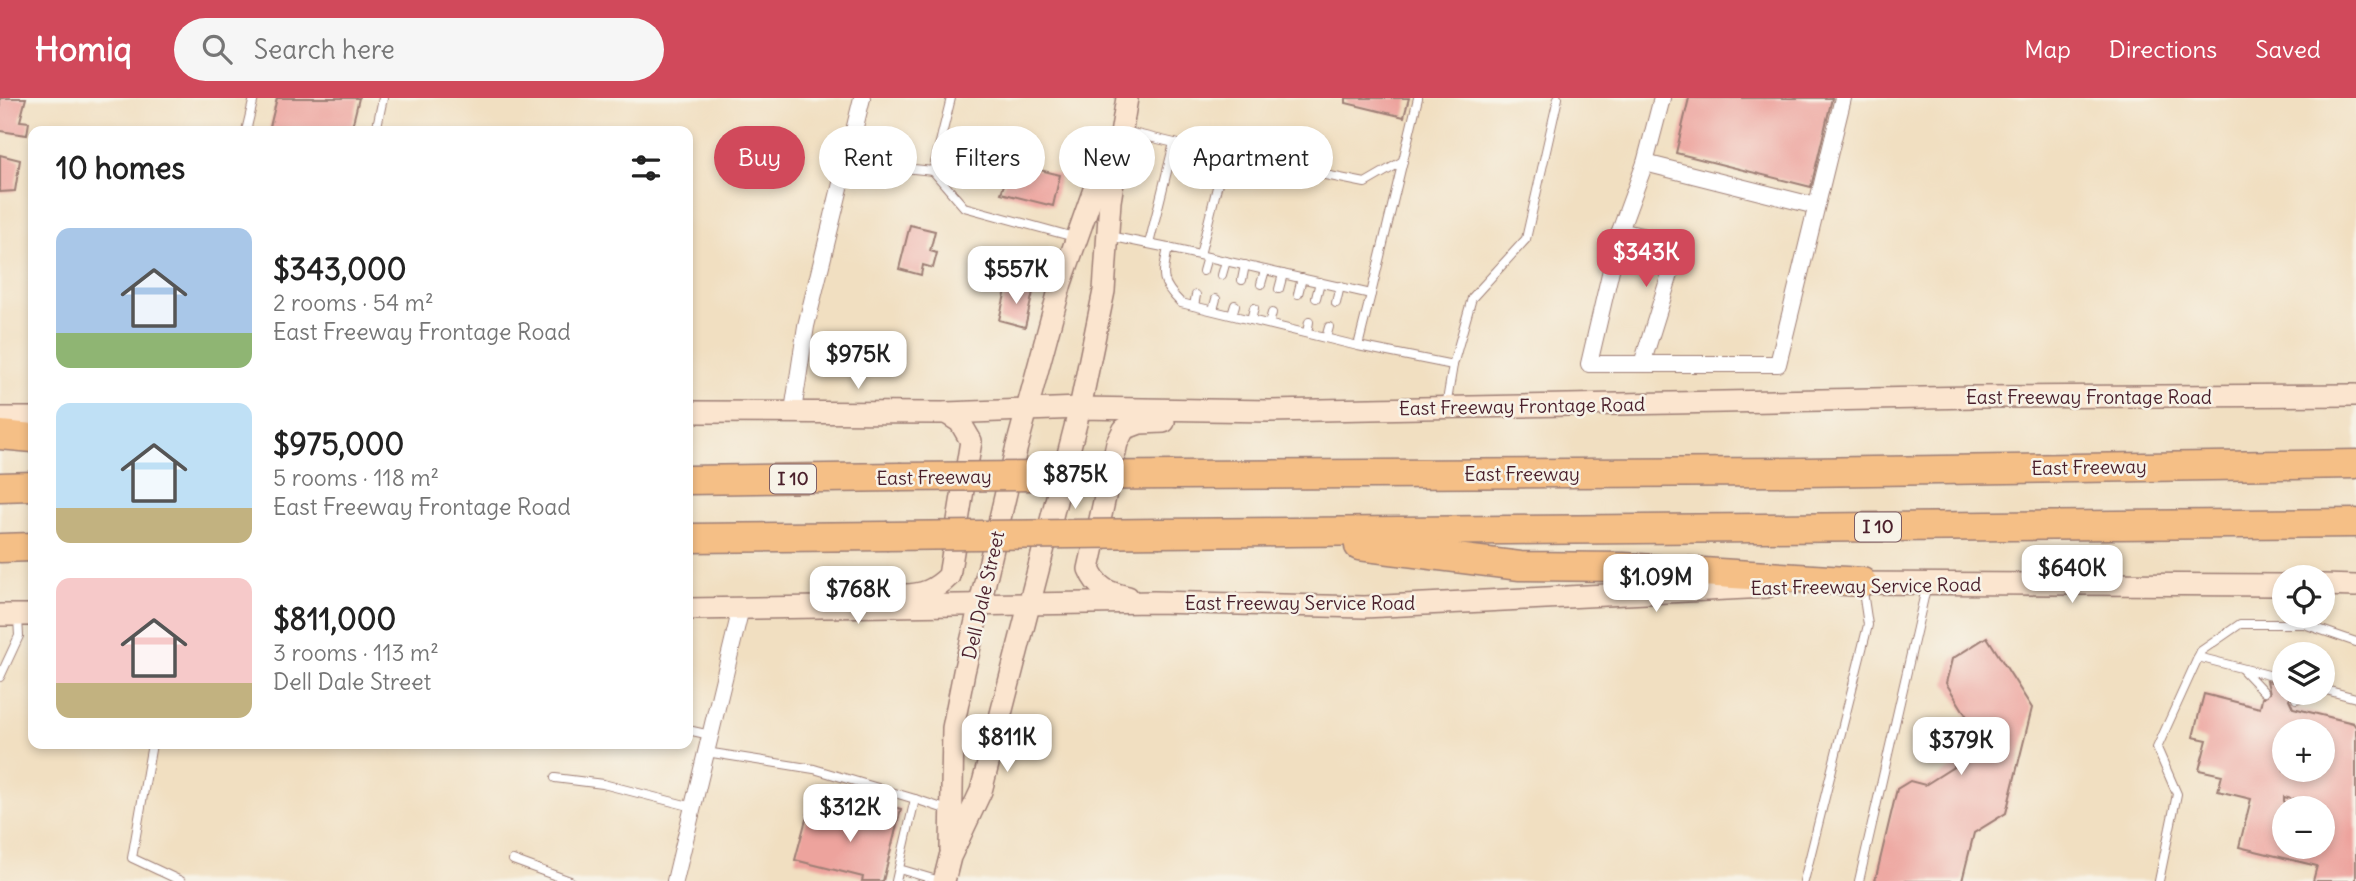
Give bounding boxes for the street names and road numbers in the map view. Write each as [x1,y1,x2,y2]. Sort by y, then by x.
street label: East Freeway Frontage Road [1966,385,2212,409]
street label: East Freeway Frontage Road [1399,392,1645,420]
street label: East Freeway [2031,454,2147,480]
street label: East Freeway [1464,462,1580,486]
road number: I 10 [770,464,816,494]
street label: East Freeway [876,464,992,490]
road number: I 10 [1855,512,1901,542]
street label: Dell Dale Street [957,529,1009,661]
street label: East Freeway Service Road [1751,572,1981,600]
street label: East Freeway Service Road [1185,591,1415,615]

